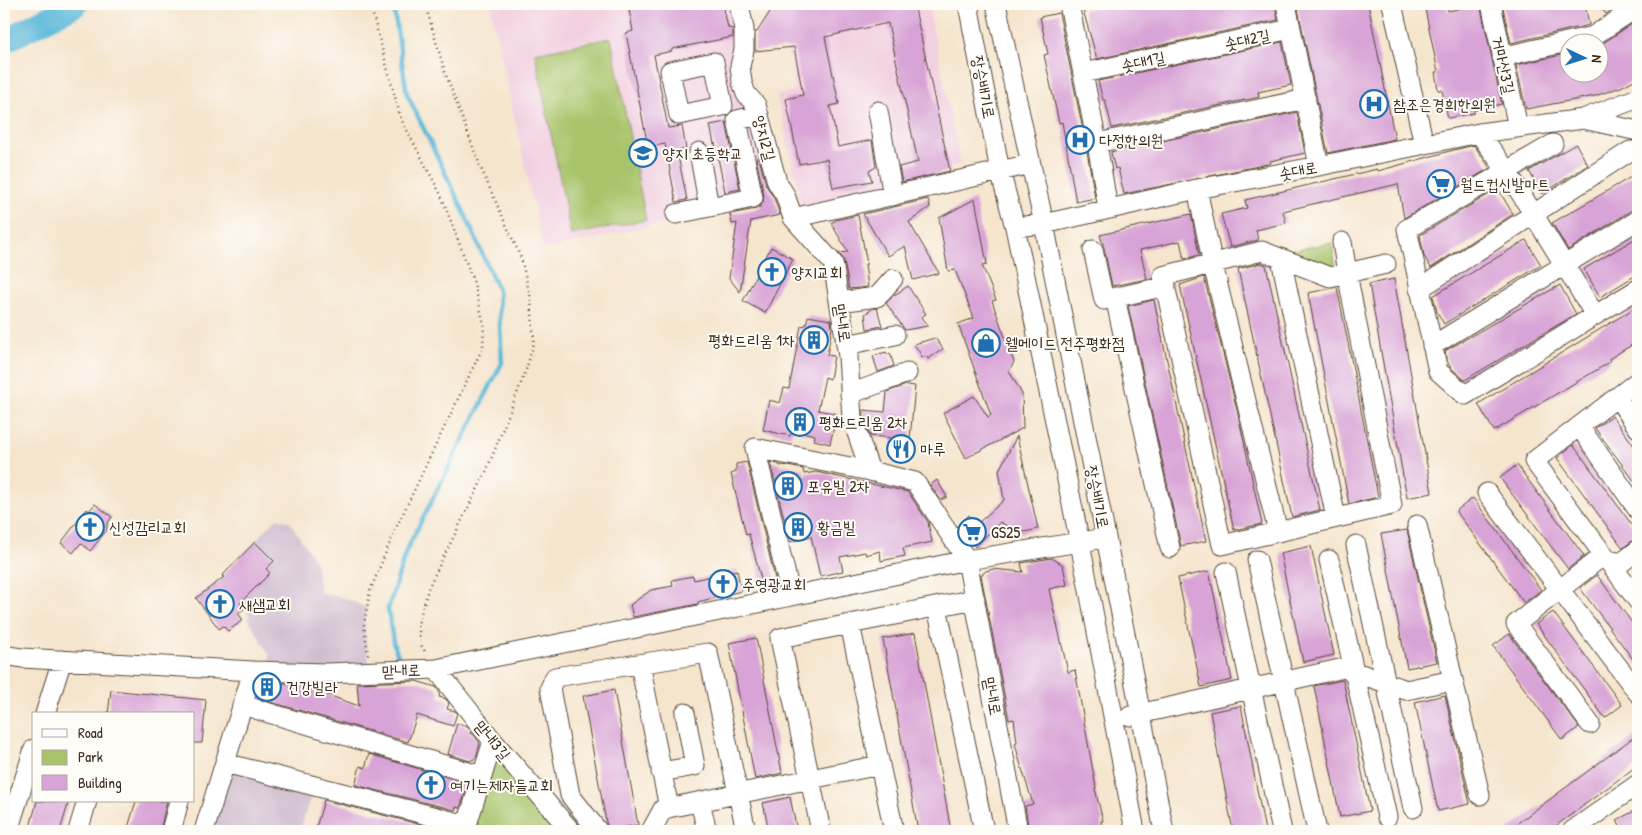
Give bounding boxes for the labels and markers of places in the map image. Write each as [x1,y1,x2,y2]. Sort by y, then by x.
hospital icon: 참조은경희한의원 [1359,89,1389,119]
place label: 참조은경희한의원 [1393,93,1496,115]
hospital icon: 다정한의원 [1065,125,1095,155]
place label: 다정한의원 [1099,129,1163,151]
school or university icon: 양지 초등학교 [628,138,658,168]
place label: 양지 초등학교 [662,142,743,164]
supermarket icon: 월드컵신발마트 [1426,169,1456,199]
place label: 월드컵신발마트 [1460,173,1550,195]
church icon: 양지교회 [757,257,787,287]
place label: 양지교회 [791,261,843,283]
building icon: 평화드리움 1차 [799,325,829,355]
shop icon: 웰메이드 전주평화점 [971,328,1001,358]
place label: 평화드리움 1차 [708,329,795,351]
place label: 웰메이드 전주평화점 [1005,332,1125,354]
building icon: 평화드리움 2차 [785,407,815,437]
place label: 평화드리움 2차 [819,411,908,433]
restaurant icon: 마루 [886,434,916,464]
place label: 마루 [920,438,946,460]
building icon: 포유빌 2차 [773,471,803,501]
place label: 포유빌 2차 [807,475,870,497]
church icon: 신성감리교회 [75,512,105,542]
building icon: 황금빌 [783,512,813,542]
place label: 신성감리교회 [109,516,186,538]
place label: 황금빌 [817,516,856,538]
supermarket icon: GS25 [957,517,987,547]
place label: GS25 [991,521,1021,543]
church icon: 주영광교회 [708,569,738,599]
place label: 주영광교회 [742,573,806,595]
church icon: 새샘교회 [205,589,235,619]
place label: 새샘교회 [239,593,291,615]
building icon: 건강빌라 [252,672,282,702]
place label: 건강빌라 [286,676,338,698]
church icon: 여기는제자들교회 [416,770,446,800]
place label: 여기는제자들교회 [450,774,553,796]

